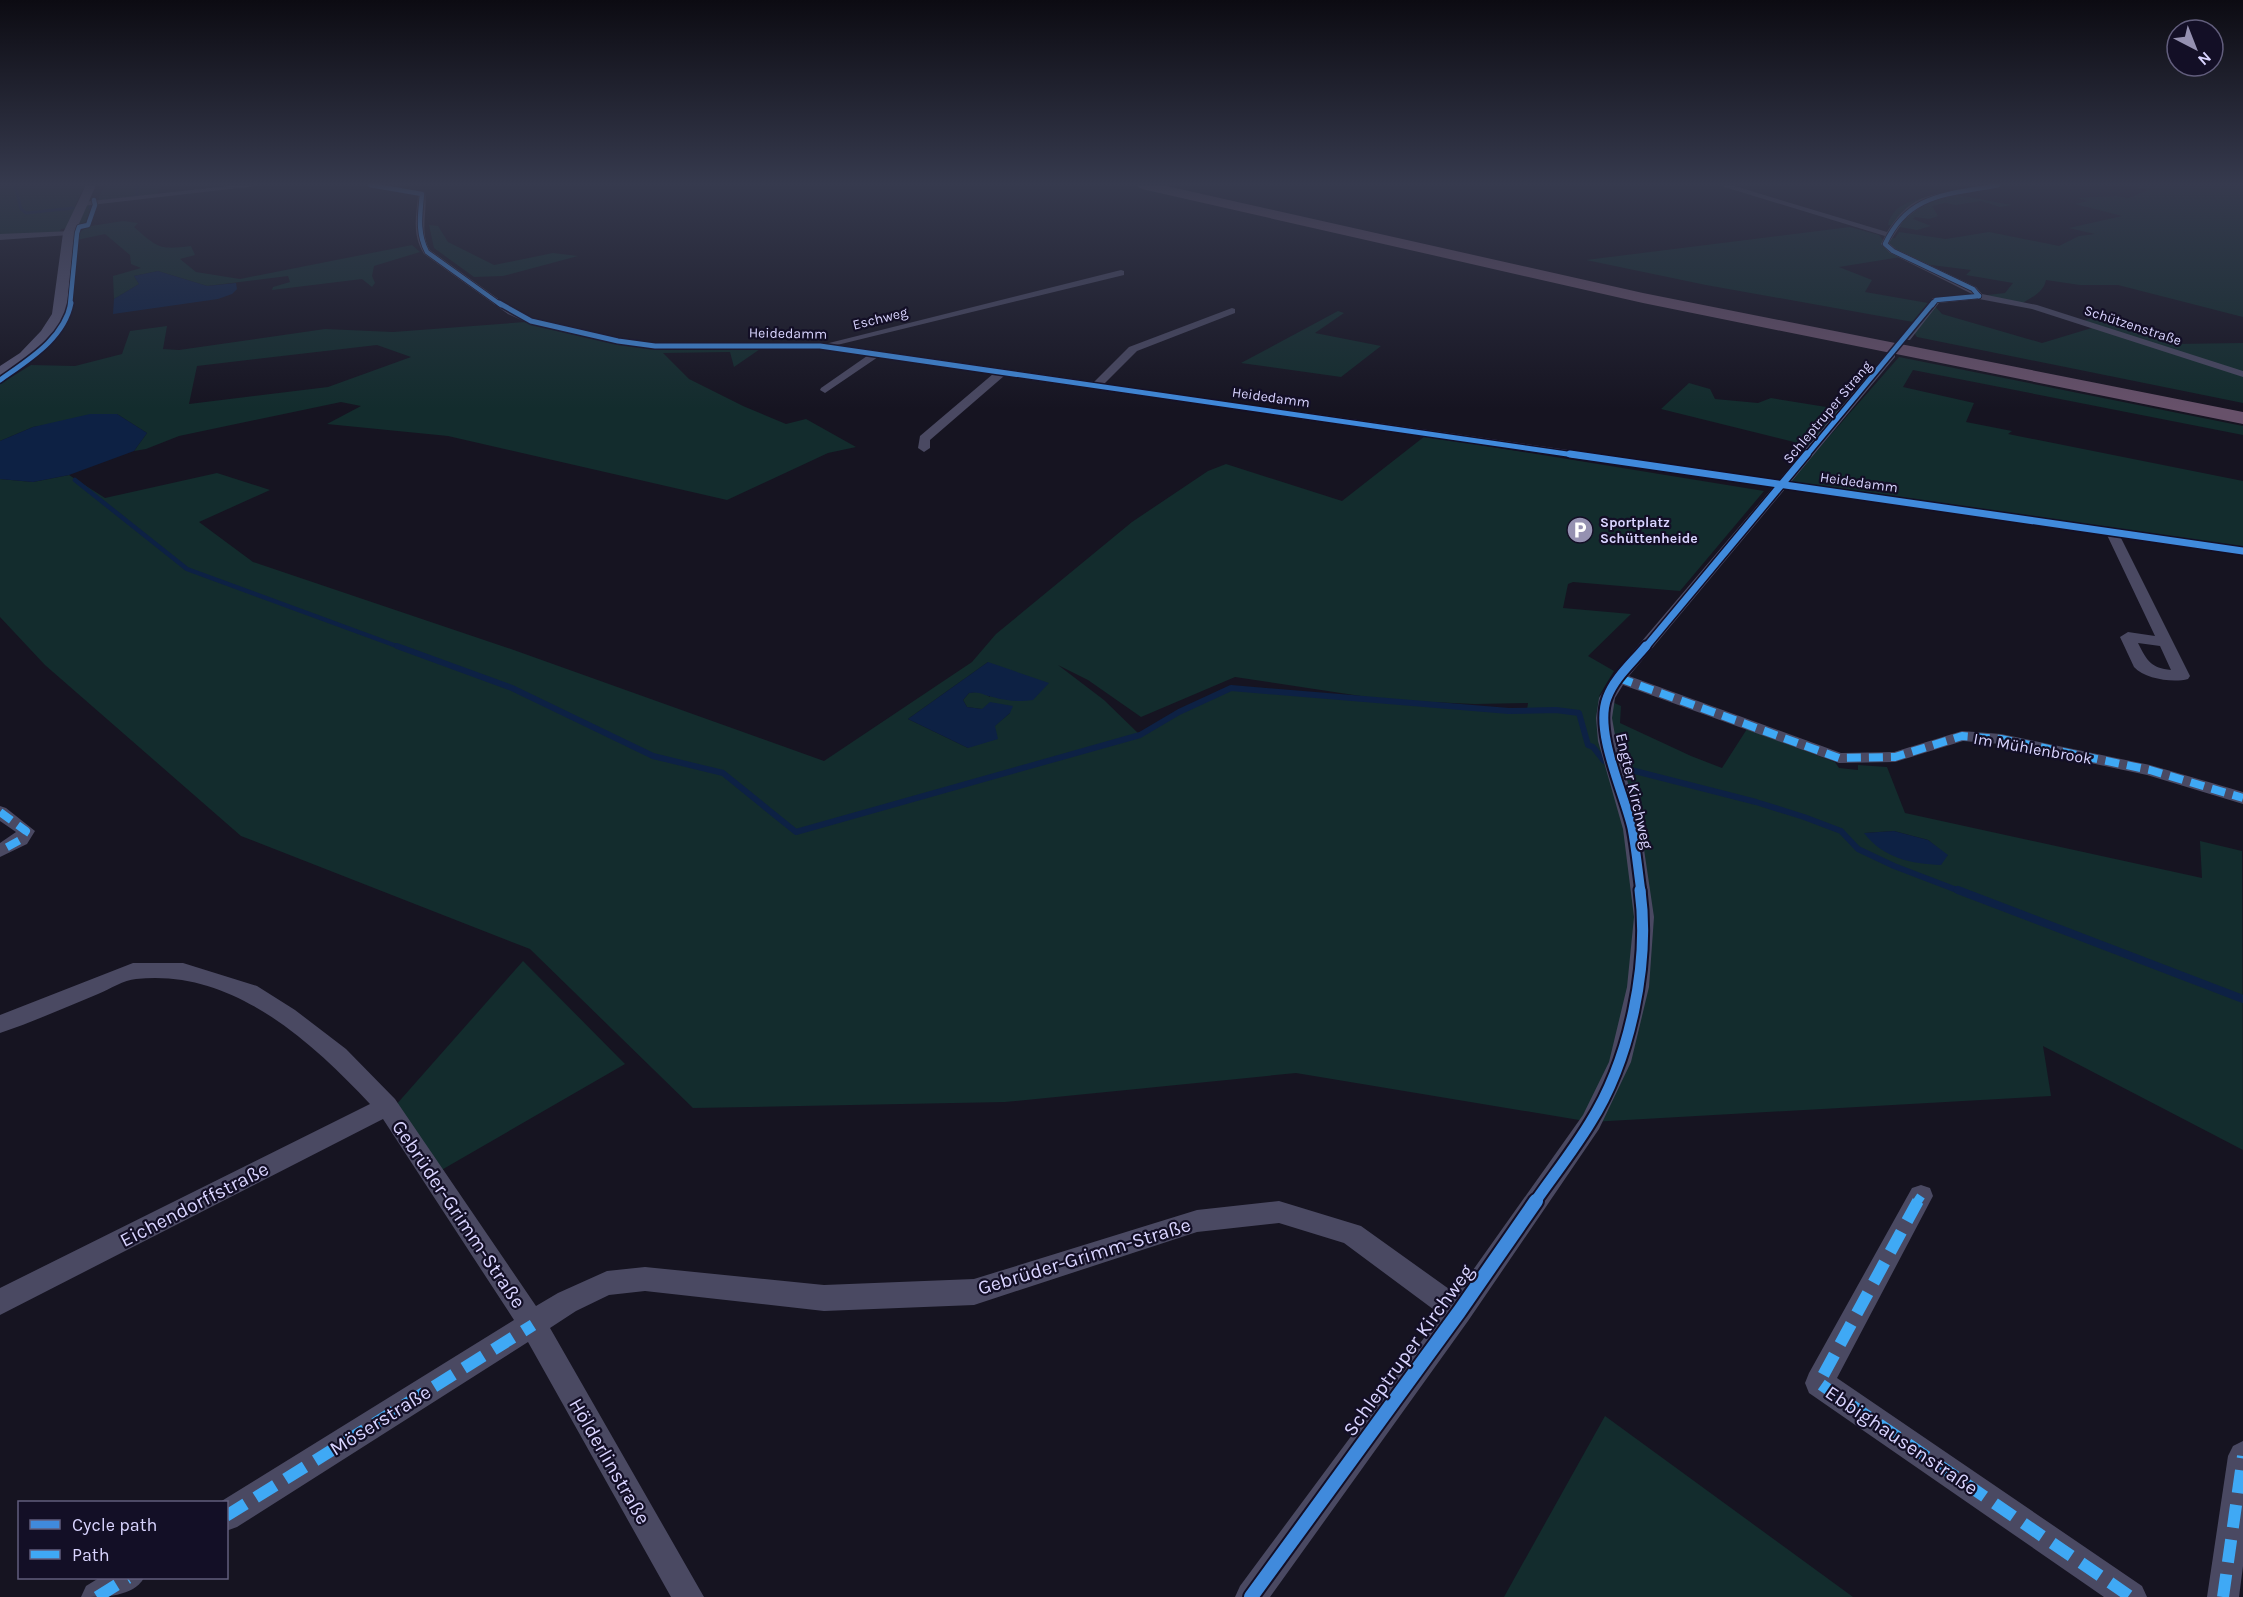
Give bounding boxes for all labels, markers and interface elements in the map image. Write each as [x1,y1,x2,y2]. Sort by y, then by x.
north arrow [2165,18,2225,78]
text: N [2194,48,2215,70]
street label: Schützenstraße [2082,302,2184,349]
street label: Eschweg [851,303,910,334]
street label: Heidedamm [749,324,827,343]
street label: Schleptruper Strang [1779,357,1875,467]
street label: Heidedamm [1231,384,1311,411]
street label: Heidedamm [1819,469,1899,496]
place label: Sportplatz Schüttenheide [1600,514,1698,547]
parking icon: Sportplatz Schüttenheide [1565,515,1595,545]
street label: Im Mühlenbrook [1972,729,2094,768]
street label: Engter Kirchweg [1612,731,1657,851]
street label: Gebrüder-Grimm-Straße [387,1116,530,1313]
street label: Eichendorffstraße [116,1157,273,1252]
street label: Gebrüder-Grimm-Straße [975,1213,1193,1300]
street label: Schleptruper Kirchweg [1338,1260,1478,1441]
street label: Möserstraße [326,1380,435,1461]
street label: Ebbighausenstraße [1821,1381,1982,1500]
street label: Hölderlinstraße [564,1394,655,1528]
legend [18,1501,228,1579]
text: Cycle path [72,1514,157,1536]
text: Path [72,1544,110,1566]

